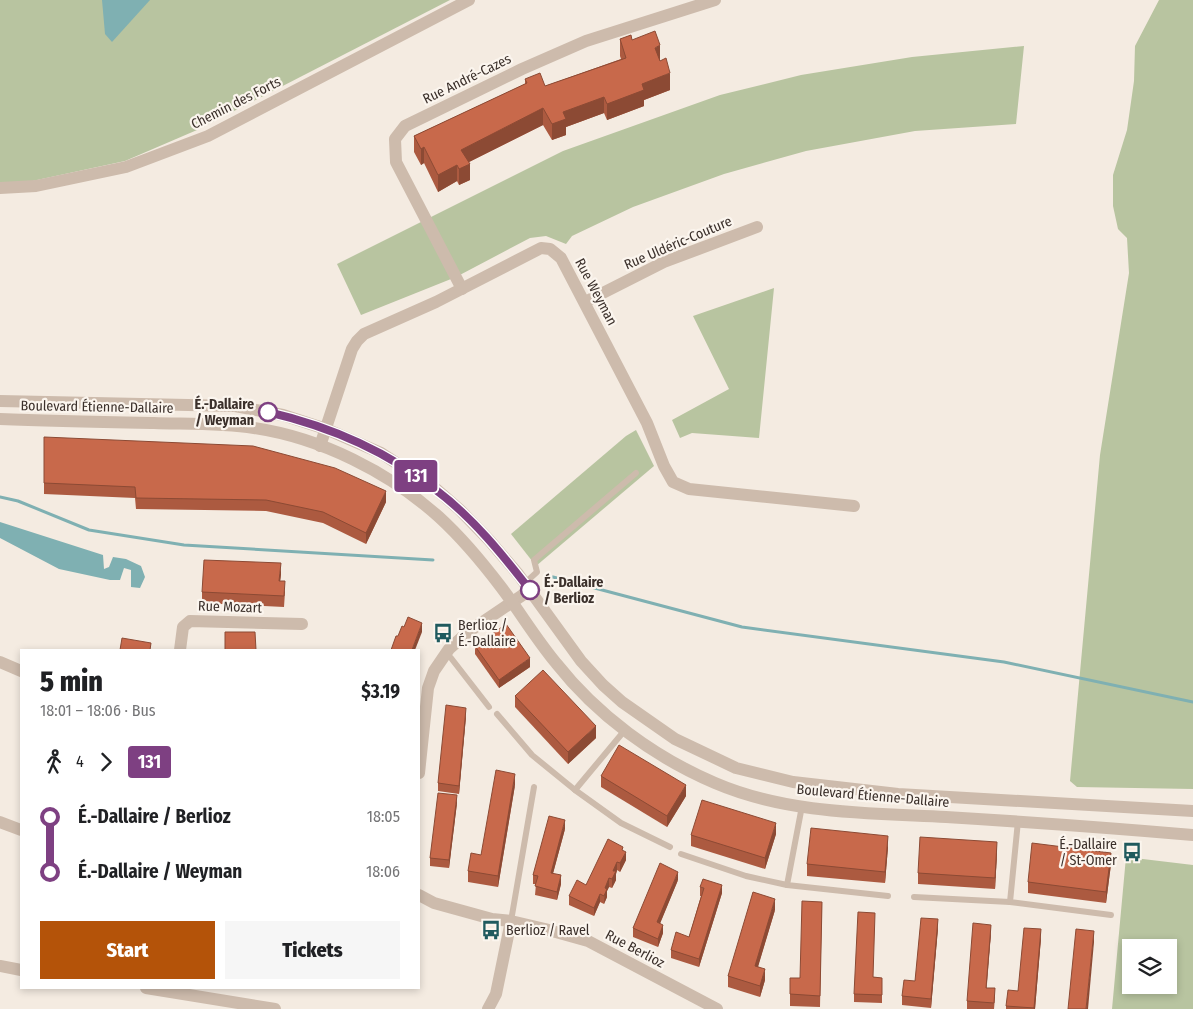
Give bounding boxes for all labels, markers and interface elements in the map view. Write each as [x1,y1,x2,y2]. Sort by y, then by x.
street label: Rue André-Cazes [420,50,514,108]
street label: Chemin des Forts [188,73,284,133]
street label: Rue Uldéric-Couture [622,213,734,273]
street label: Rue Weyman [571,256,621,328]
place label: É.-Dallaire / Weyman [195,395,254,429]
street label: Boulevard Étienne-Dallaire [20,396,174,417]
marker: É.-Dallaire / Weyman [258,402,278,422]
line badge: 131 [387,460,445,492]
text: 131 [404,465,428,487]
place label: É.-Dallaire / Berlioz [544,573,603,607]
marker: É.-Dallaire / Berlioz [520,580,540,600]
street label: Rue Mozart [198,597,263,617]
place label: Berlioz / É.-Dallaire [458,617,516,650]
bus stop icon: Berlioz / É.-Dallaire [432,622,454,644]
text: 5 min [40,665,103,698]
text: $3.19 [361,680,400,703]
text: 18:01 – 18:06 · Bus [40,701,156,720]
icon: walk [40,748,68,776]
icon: forward [92,748,120,776]
text: 131 [138,751,161,773]
text: 4 [76,752,84,771]
street label: Boulevard Étienne-Dallaire [796,780,950,811]
text: É.-Dallaire / Berlioz [78,805,231,828]
text: 18:05 [367,807,400,826]
place label: É.-Dallaire / St-Omer [1059,835,1117,869]
bus stop icon: É.-Dallaire / St-Omer [1121,841,1143,863]
text: É.-Dallaire / Weyman [78,860,242,883]
text: 18:06 [366,862,400,881]
bus stop icon: Berlioz / Ravel [480,919,502,941]
button: Start [40,921,215,979]
button: Tickets [225,921,400,979]
place label: Berlioz / Ravel [506,922,590,939]
street label: Rue Berlioz [602,926,668,972]
map controls [1122,939,1177,994]
button: layers [1122,939,1177,994]

